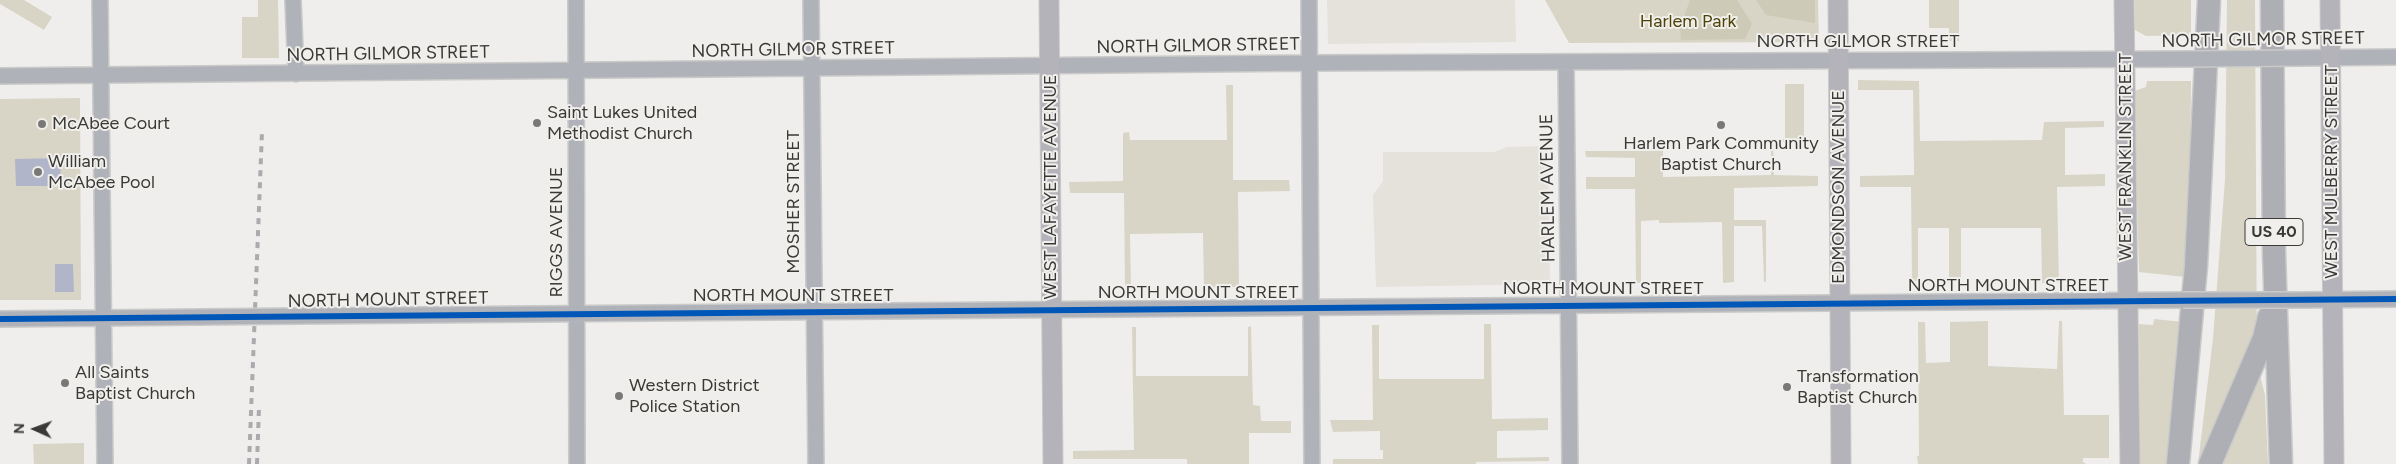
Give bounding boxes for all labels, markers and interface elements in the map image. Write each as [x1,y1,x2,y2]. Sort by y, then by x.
park label: Harlem Park [1640,11,1736,33]
street label: NORTH GILMOR STREET [2161,27,2365,53]
street label: NORTH GILMOR STREET [1756,31,1960,53]
street label: NORTH GILMOR STREET [1096,33,1300,59]
street label: NORTH GILMOR STREET [691,37,895,63]
street label: NORTH GILMOR STREET [286,41,490,67]
street label: WEST FRANKLIN STREET [2115,53,2137,261]
street label: WEST MULBERRY STREET [2321,65,2343,279]
street label: WEST LAFAYETTE AVENUE [1040,74,1062,300]
street label: EDMONDSON AVENUE [1828,90,1850,284]
place label: Saint Lukes United Methodist Church [547,102,697,144]
place label: McAbee Court [52,113,170,135]
street label: HARLEM AVENUE [1536,114,1560,262]
marker: Saint Lukes United Methodist Church [531,117,543,129]
marker: McAbee Court [36,118,48,130]
marker: Harlem Park Community Baptist Church [1715,119,1727,131]
street label: MOSHER STREET [783,130,805,274]
place label: Harlem Park Community Baptist Church [1623,133,1819,176]
place label: William McAbee Pool [48,151,155,193]
marker: William McAbee Pool [32,166,44,178]
street label: RIGGS AVENUE [546,167,568,297]
road number: US 40 [2245,218,2303,246]
street label: NORTH MOUNT STREET [1908,275,2108,297]
street label: NORTH MOUNT STREET [1503,278,1703,300]
street label: NORTH MOUNT STREET [1098,282,1298,304]
street label: NORTH MOUNT STREET [693,285,893,307]
street label: NORTH MOUNT STREET [287,287,489,313]
place label: All Saints Baptist Church [75,362,195,404]
place label: Transformation Baptist Church [1797,366,1919,408]
place label: Western District Police Station [629,375,759,418]
marker: All Saints Baptist Church [59,377,71,389]
marker: Transformation Baptist Church [1781,381,1793,393]
marker: Western District Police Station [613,390,625,402]
north arrow [10,404,60,454]
text: N [11,423,28,434]

